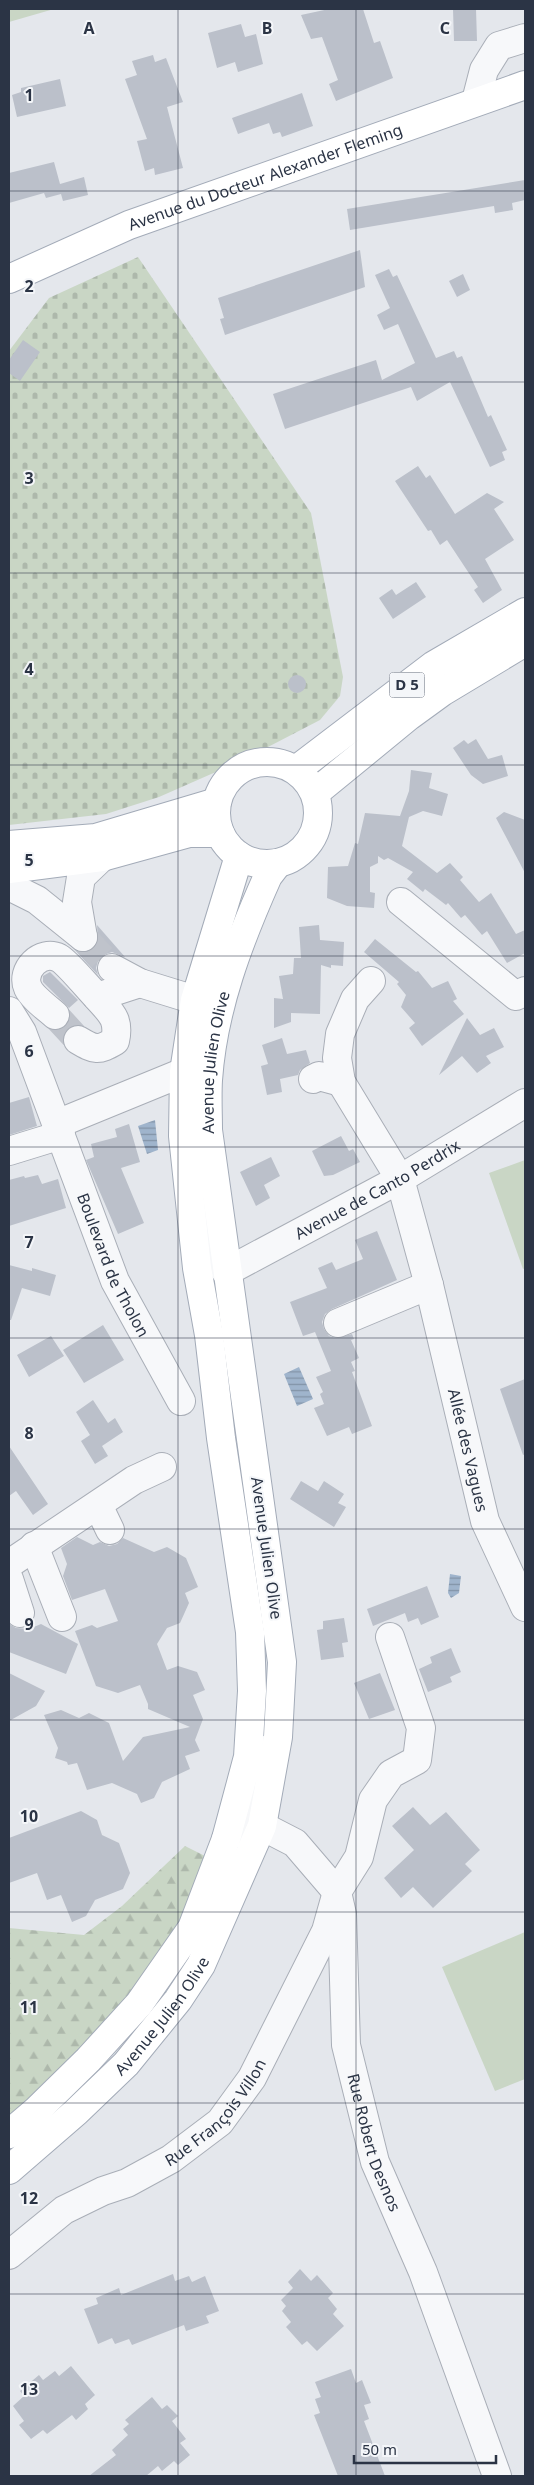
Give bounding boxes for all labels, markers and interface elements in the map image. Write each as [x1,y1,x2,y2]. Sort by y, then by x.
text: A [83,17,95,39]
text: B [262,17,272,39]
text: C [440,17,450,39]
text: 1 [24,84,34,106]
street label: Avenue du Docteur Alexander Fleming [125,118,405,235]
text: 2 [24,275,34,297]
text: 3 [24,467,34,489]
text: 4 [24,658,34,680]
road number: D 5 [390,672,424,698]
text: 5 [24,849,34,871]
street label: Avenue Julien Olive [197,988,235,1134]
text: 6 [24,1040,34,1062]
street label: Avenue de Canto Perdrix [291,1134,464,1244]
street label: Boulevard de Tholon [72,1190,155,1341]
text: 7 [24,1231,34,1253]
street label: Allée des Vagues [443,1386,493,1514]
text: 8 [24,1422,34,1444]
street label: Avenue Julien Olive [246,1475,288,1621]
text: 9 [24,1613,34,1635]
text: 10 [20,1805,38,1827]
street label: Avenue Julien Olive [110,1954,214,2080]
text: 11 [20,1996,38,2018]
street label: Rue François Villon [161,2055,271,2171]
street label: Rue Robert Desnos [342,2071,406,2215]
text: 12 [20,2187,38,2209]
text: 13 [20,2378,38,2400]
scale bar [354,2432,496,2464]
text: 50 m [362,2439,397,2459]

